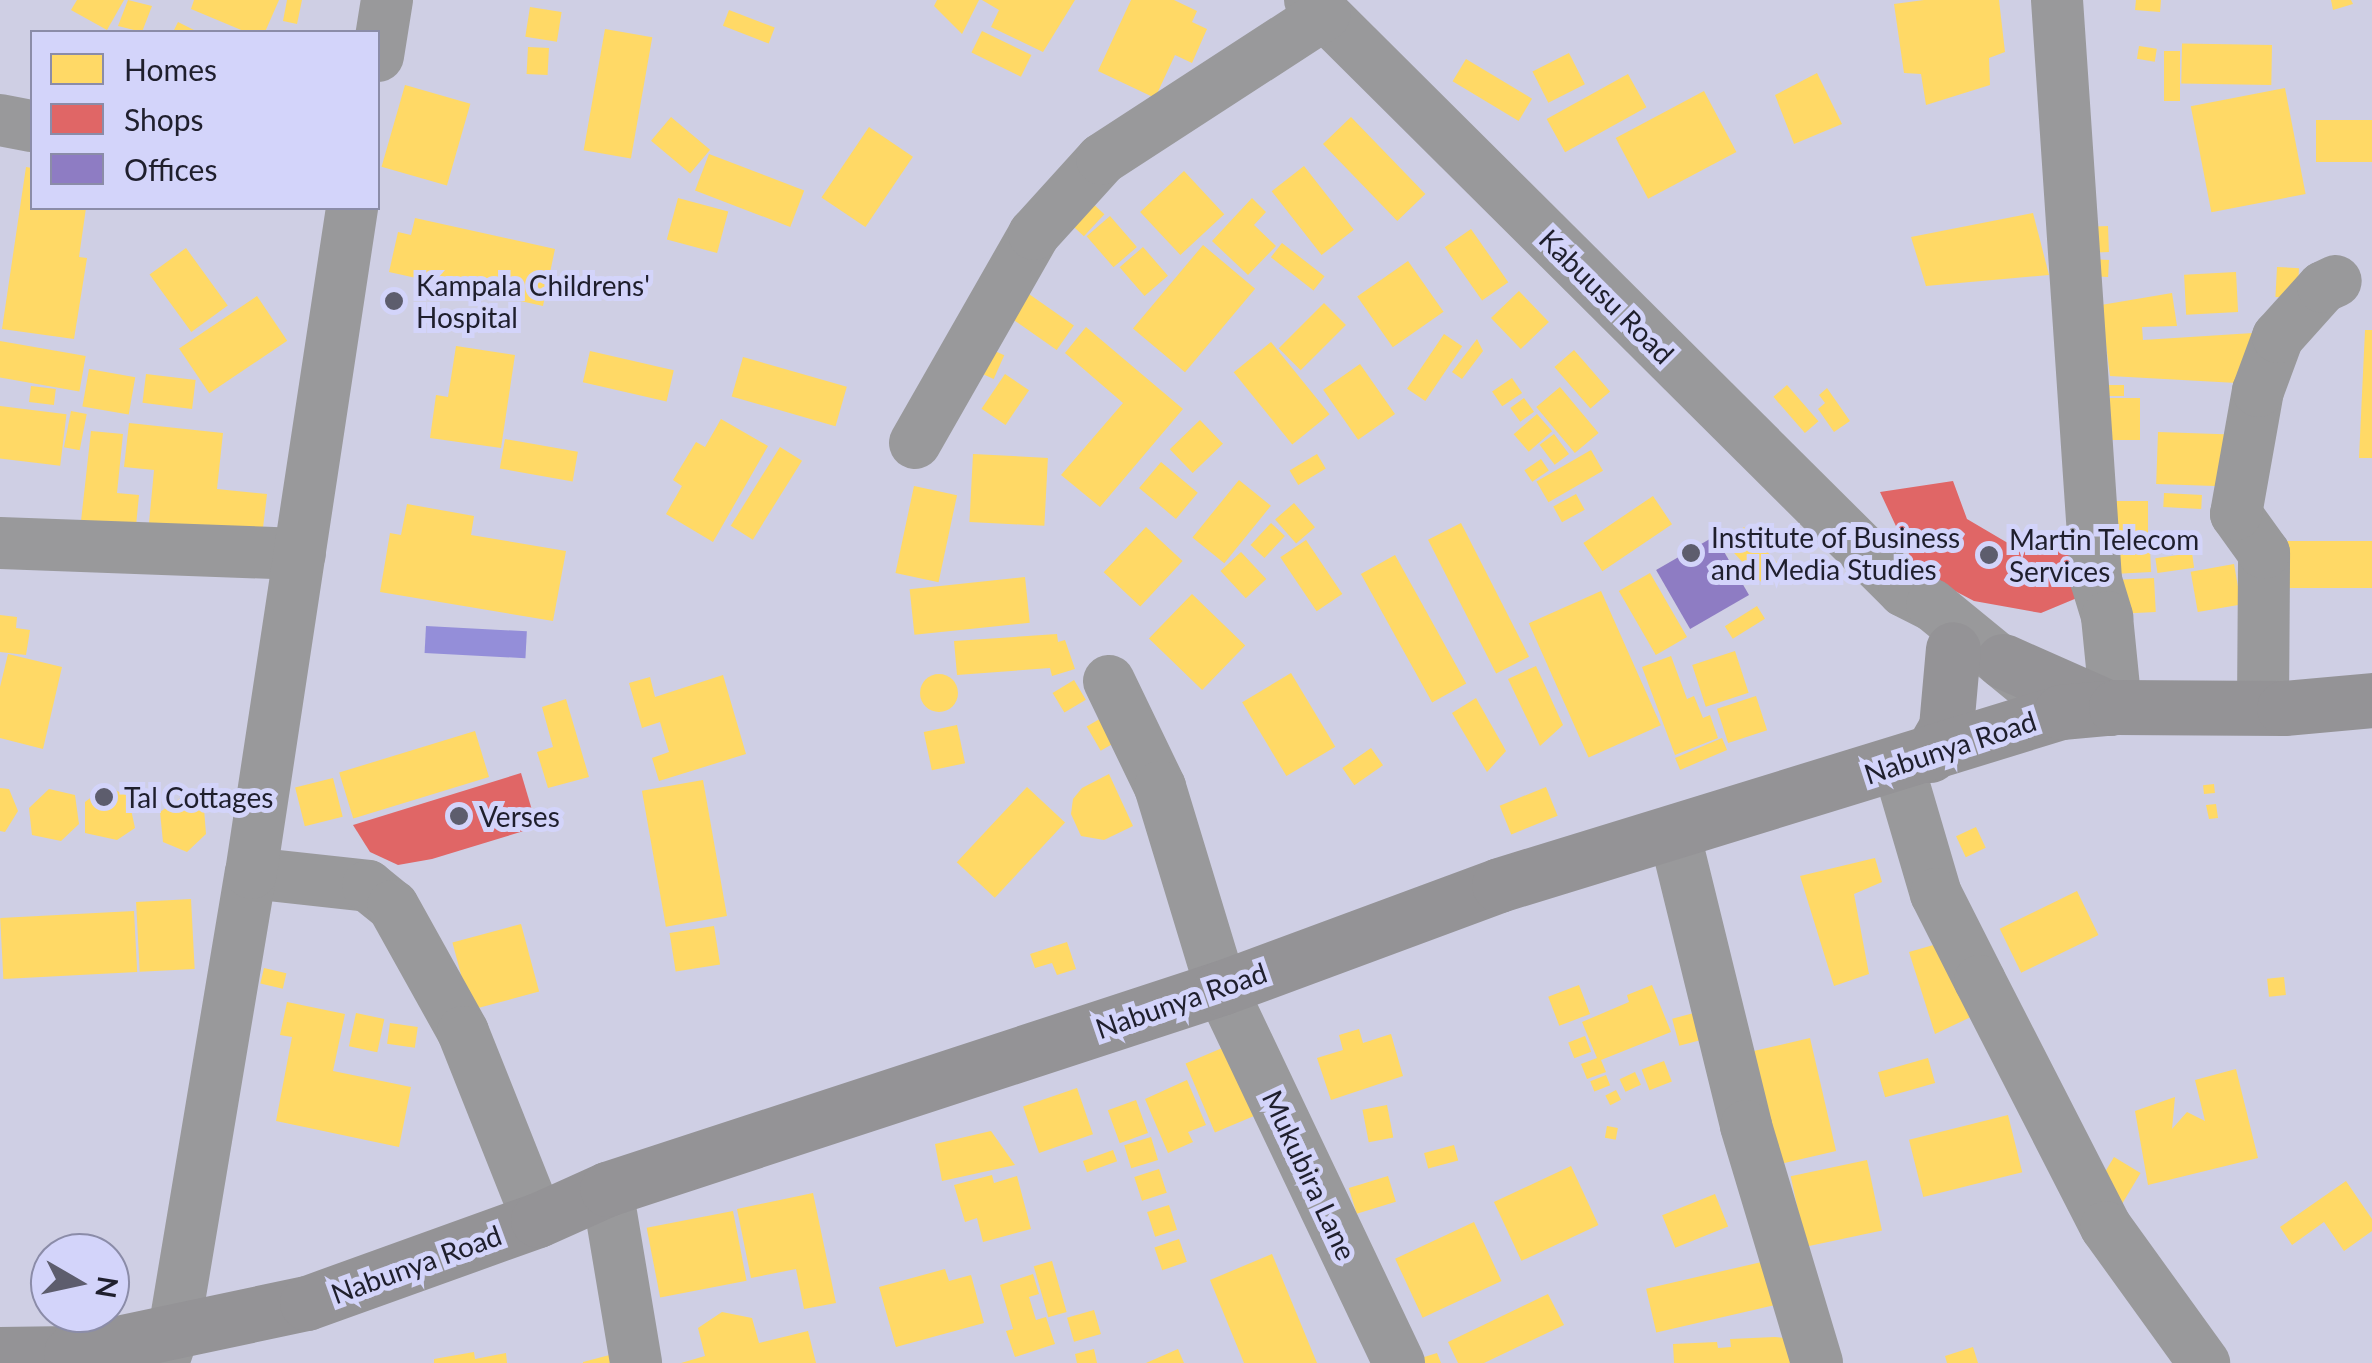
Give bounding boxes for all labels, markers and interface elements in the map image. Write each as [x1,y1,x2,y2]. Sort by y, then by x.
legend [30,30,380,210]
text: Homes [124,51,217,87]
text: Shops [124,101,204,137]
text: Offices [124,151,217,187]
street label: Kabuusu Road [1533,222,1681,370]
place label: Kampala Childrens' Hospital [416,268,650,334]
marker: Kampala Childrens' Hospital [381,288,407,314]
place label: Institute of Business and Media Studies [1711,520,1961,586]
place label: Martin Telecom Services [2009,522,2200,588]
marker: Institute of Business and Media Studies [1680,542,1702,564]
marker: Martin Telecom Services [1978,544,2000,566]
street label: Nabunya Road [1860,703,2040,791]
place label: Tal Cottages [124,780,273,814]
marker: Tal Cottages [93,786,115,808]
place label: Verses [479,799,560,833]
marker: Verses [448,805,470,827]
street label: Nabunya Road [1091,955,1271,1045]
street label: Mukubira Lane [1256,1085,1364,1265]
street label: Nabunya Road [326,1218,506,1310]
north arrow [30,1233,130,1333]
text: N [89,1274,126,1301]

